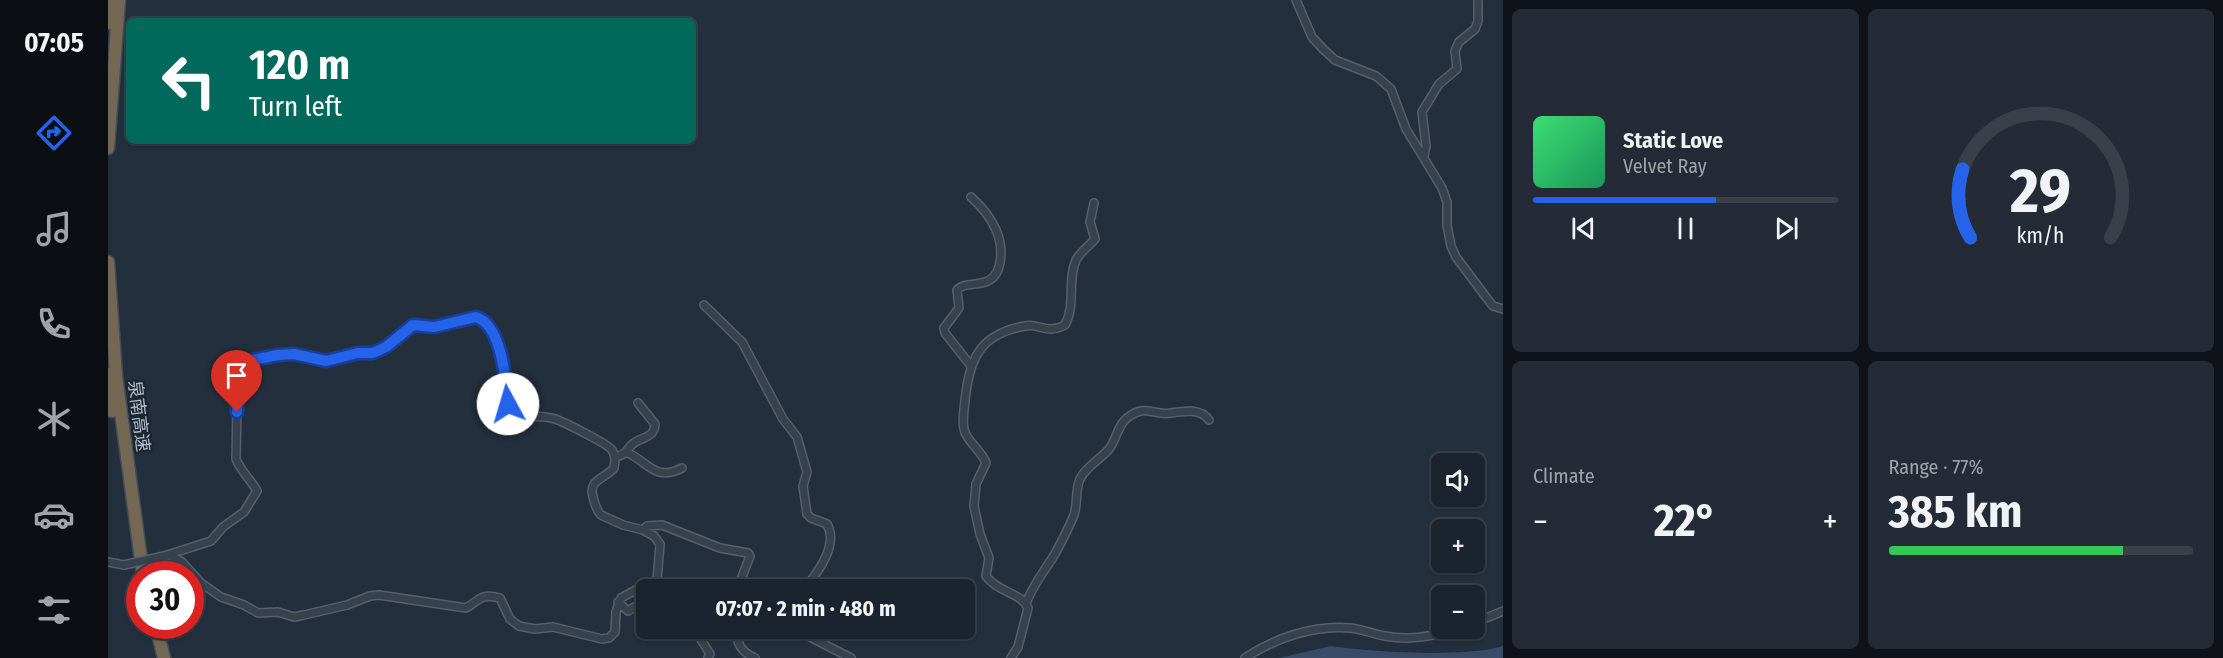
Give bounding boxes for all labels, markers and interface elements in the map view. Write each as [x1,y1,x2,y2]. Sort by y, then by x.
text: 07:05 [24,27,84,59]
text: 120 m [249,40,350,90]
icon: left [150,42,228,120]
text: Turn left [249,91,342,123]
icon: directions [33,112,75,154]
text: Static Love [1623,127,1723,154]
text: Velvet Ray [1623,154,1707,178]
text: 29 [2009,154,2071,229]
icon: music [33,208,75,250]
icon: previous [1567,212,1600,245]
icon: pause [1669,212,1702,245]
icon: next [1770,212,1803,245]
text: km/h [2017,223,2065,249]
icon: phone [33,303,75,345]
pin [211,350,262,412]
icon: arrive [220,359,253,392]
position arrow [476,372,540,436]
street label: 泉南高速 [124,379,154,453]
icon: climate [33,398,75,440]
map controls [1431,453,1485,639]
button: sound [1431,453,1485,507]
text: Range · 77% [1889,455,1984,479]
text: Climate [1533,464,1595,488]
text: 385 km [1889,485,2022,539]
icon: car [33,494,75,536]
text: 22° [1654,494,1717,548]
text: − [1533,502,1548,542]
text: + [1822,502,1838,542]
button: + [1431,519,1485,573]
speed limit sign: 30 [126,561,204,639]
button: − [1431,585,1485,639]
icon: filters [33,589,75,631]
text: 07:07 · 2 min · 480 m [715,595,896,622]

